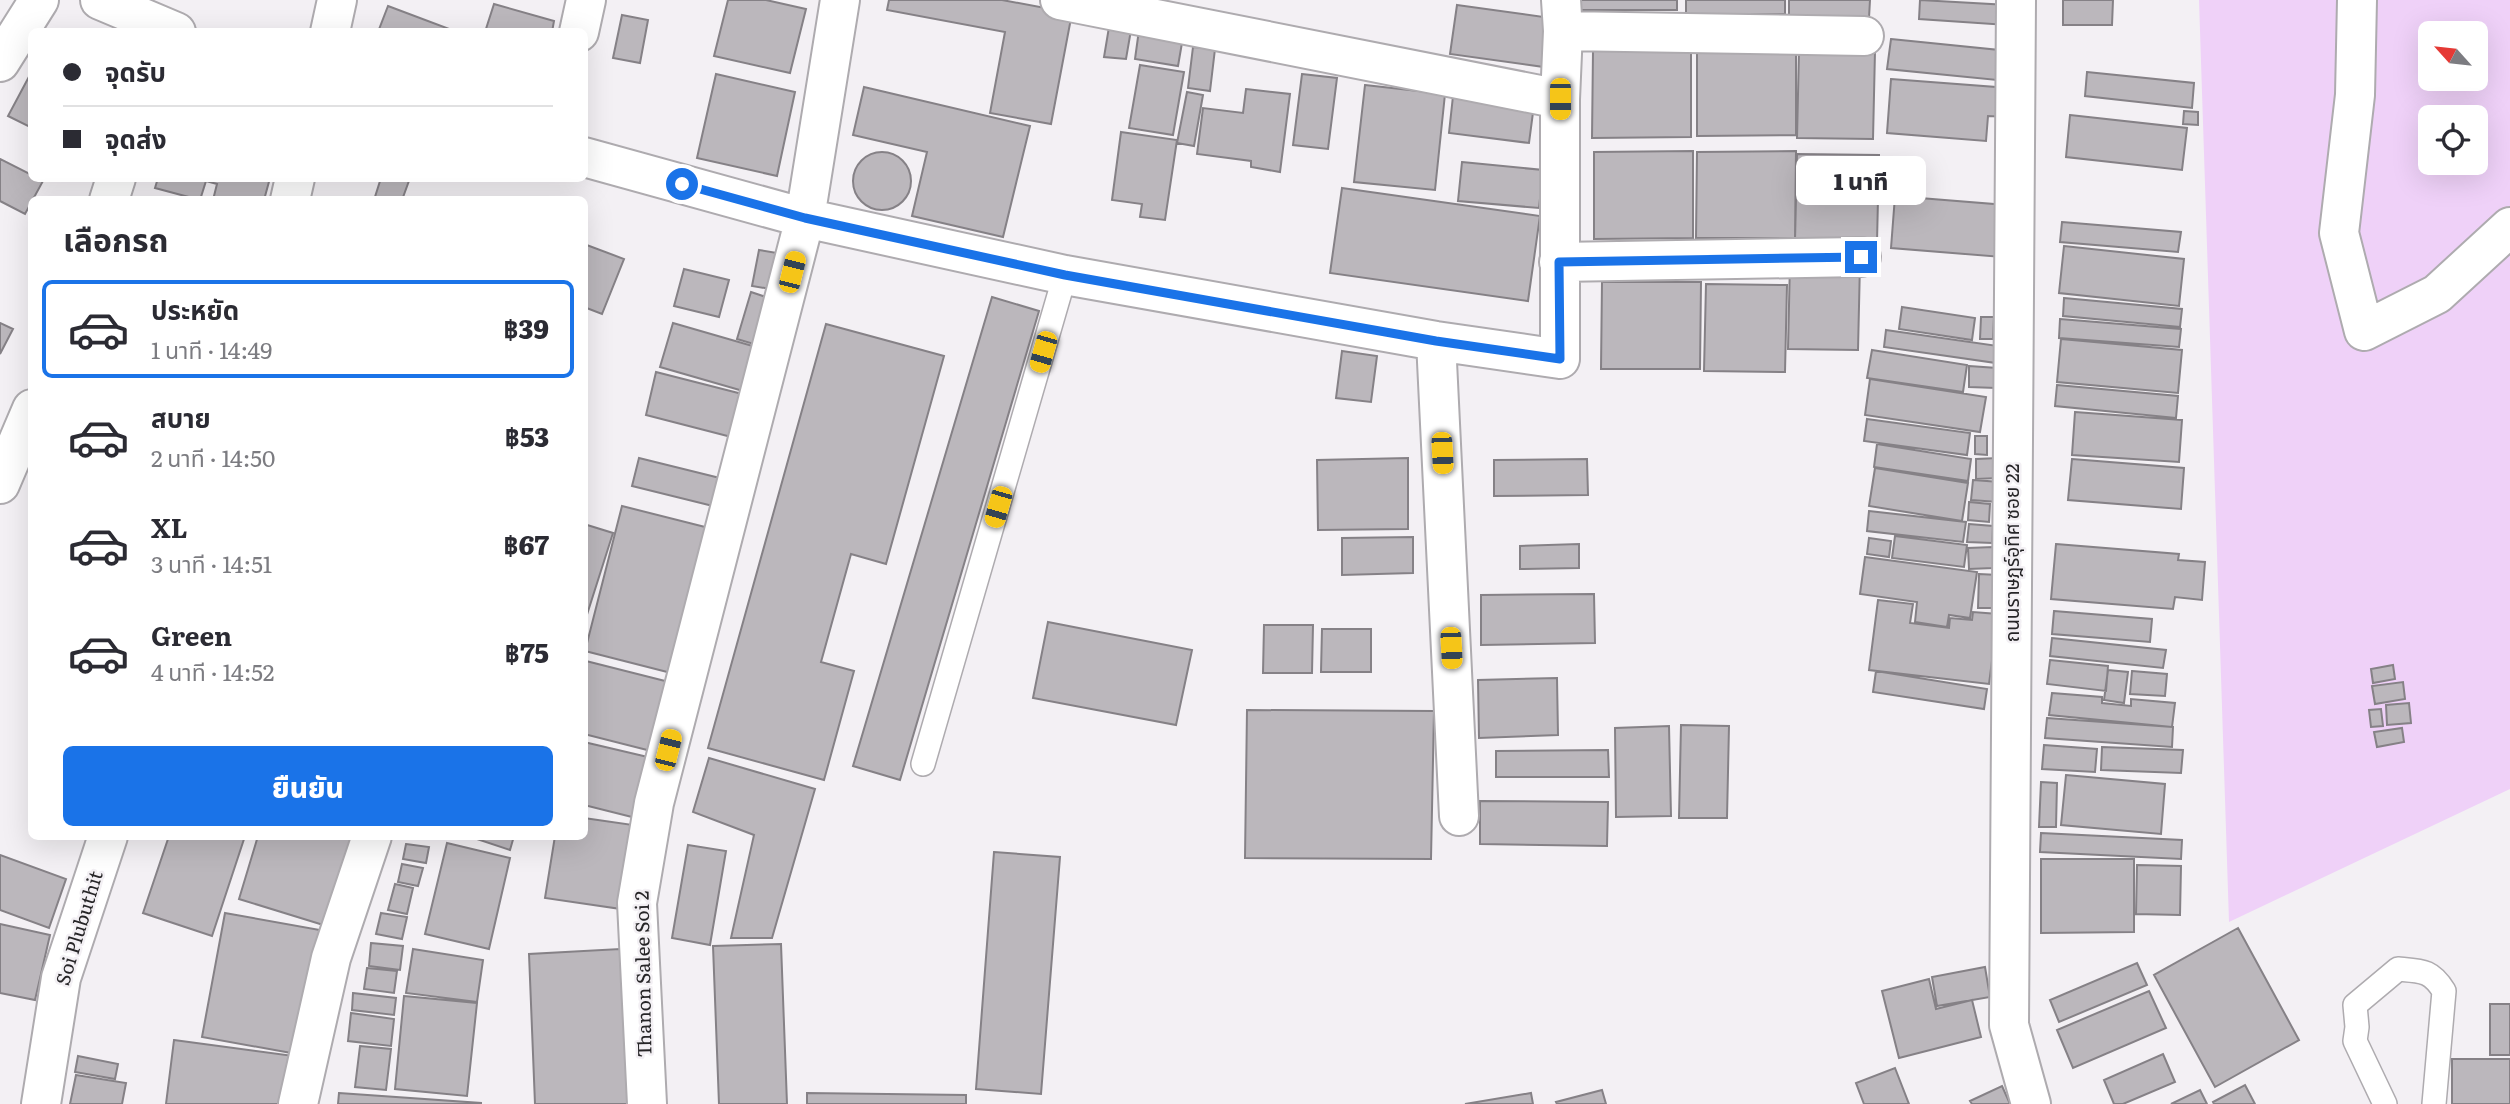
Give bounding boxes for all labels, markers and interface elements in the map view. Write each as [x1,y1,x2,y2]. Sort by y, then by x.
north arrow [2418,21,2488,91]
map controls [2418,21,2488,175]
text: จุดรับ [105,51,166,90]
car [1550,78,1571,120]
button: locate [2418,105,2488,175]
text: จุดส่ง [105,118,167,157]
callout: 1 นาที [1796,156,1926,204]
text: 1 นาที [1834,163,1888,197]
route start [666,168,698,200]
text: เลือกรถ [63,214,168,262]
route end [1845,241,1877,273]
car [777,249,808,295]
text: ประหยัด [151,289,239,328]
icon: car [67,298,130,361]
text: ฿39 [503,308,549,347]
car [1028,329,1059,375]
text: 1 นาที · 14:49 [151,332,272,366]
text: สบาย [151,397,211,436]
icon: car [67,406,130,469]
text: ฿53 [505,416,549,455]
car [1431,431,1454,475]
text: 2 นาที · 14:50 [151,440,275,474]
street label: ถนนราษฎร์อุทิศ ซอย 22 [1997,464,2025,642]
car [983,484,1014,530]
text: XL [151,507,188,546]
icon: car [67,514,130,577]
text: ฿67 [503,524,549,563]
text: 3 นาที · 14:51 [151,546,272,580]
text: Green [151,615,232,654]
icon: car [67,622,130,685]
car [1440,626,1463,670]
text: ฿75 [505,632,549,671]
text: 4 นาที · 14:52 [151,654,274,688]
car [653,727,684,773]
button: ยืนยัน [63,746,553,826]
street label: Soi Plubuthit [47,867,109,988]
street label: Thanon Salee Soi 2 [627,890,657,1058]

